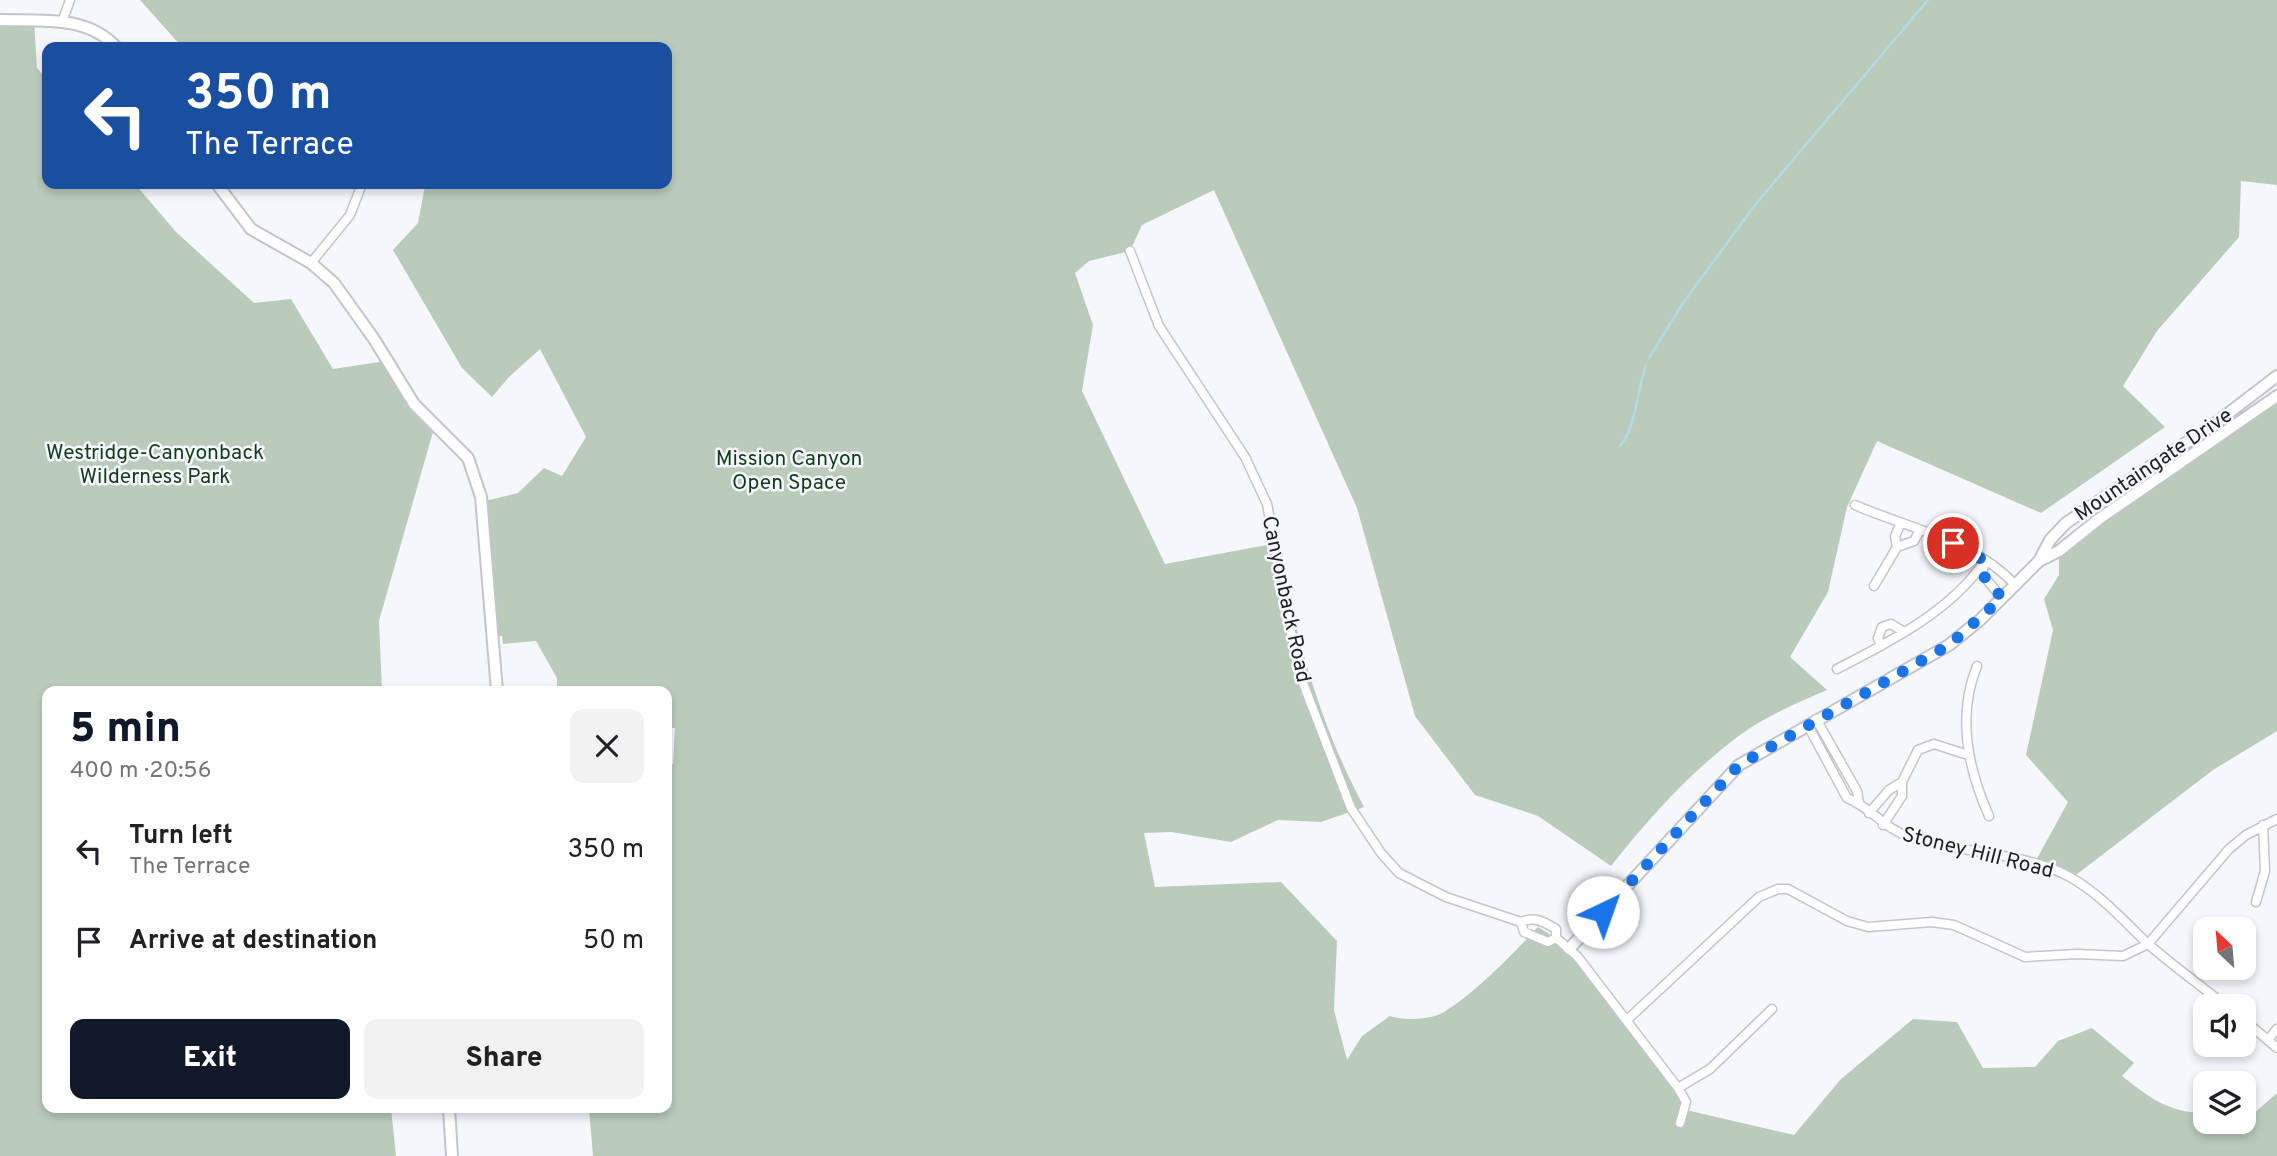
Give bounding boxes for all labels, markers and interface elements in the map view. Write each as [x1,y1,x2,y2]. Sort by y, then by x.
text: 350 m [185,65,332,127]
icon: left [70,70,161,161]
text: The Terrace [185,126,354,166]
street label: Mountaingate Drive [2070,402,2238,528]
park label: Westridge-Canyonback Wilderness Park [46,440,264,491]
park label: Mission Canyon Open Space [716,446,862,497]
street label: Canyonback Road [1255,513,1316,685]
pin [1923,513,1983,573]
icon: arrive [1934,524,1972,562]
text: 5 min [70,704,181,757]
button: close [570,709,644,783]
text: 400 m · 20:56 [70,757,211,786]
text: Turn left [129,820,233,853]
street label: Stoney Hill Road [1899,822,2056,885]
icon: left [70,832,108,870]
text: 350 m [567,834,644,867]
text: The Terrace [129,853,250,882]
position arrow [1566,875,1640,949]
north arrow [2193,917,2256,980]
map controls [2193,917,2256,1134]
icon: arrive [70,923,108,961]
text: Arrive at destination [129,925,377,958]
text: 50 m [583,925,644,958]
button: sound [2193,994,2256,1057]
button: Exit [70,1019,350,1099]
button: Share [364,1019,644,1099]
button: layers [2193,1071,2256,1134]

